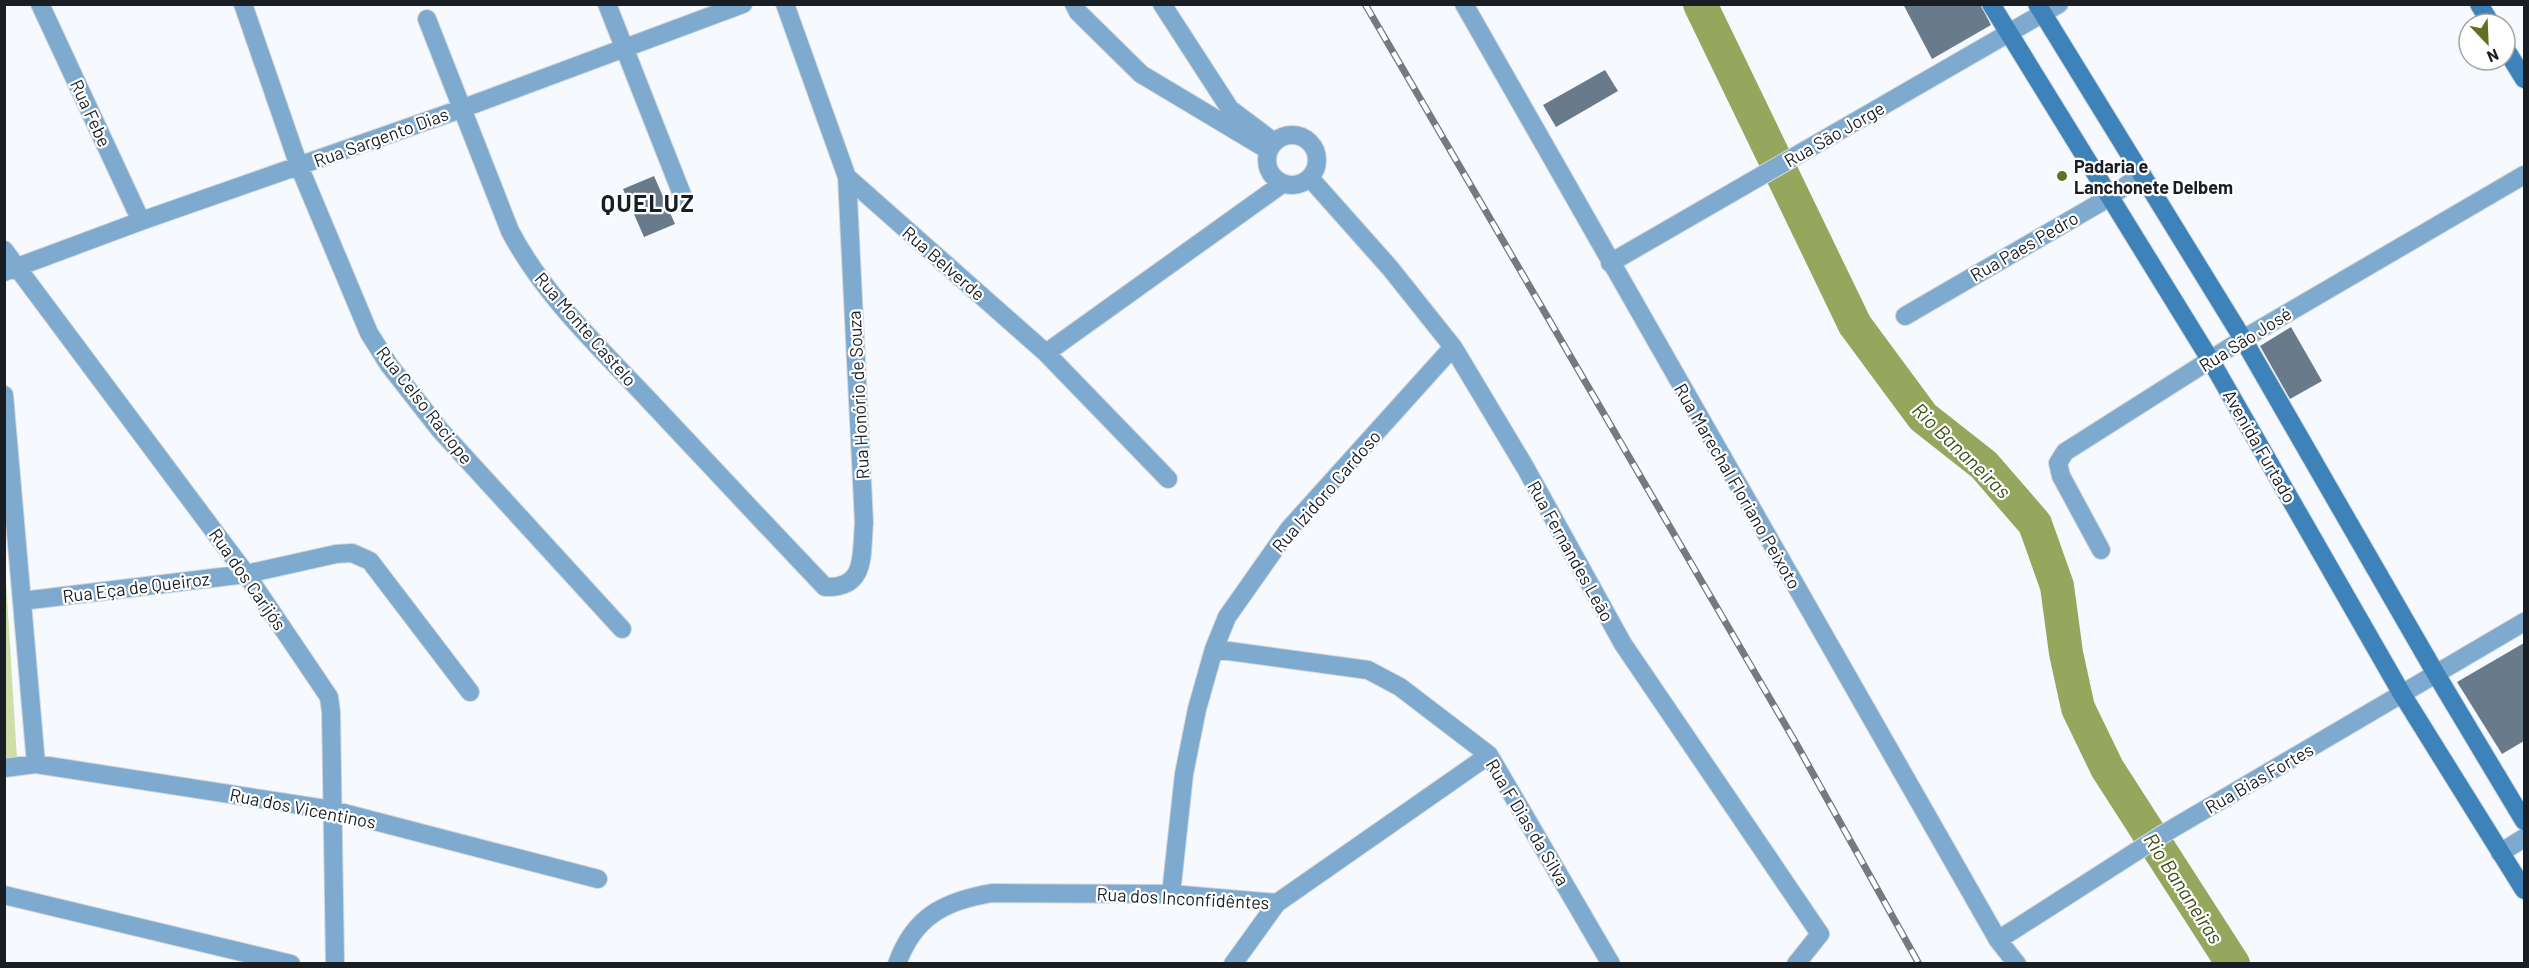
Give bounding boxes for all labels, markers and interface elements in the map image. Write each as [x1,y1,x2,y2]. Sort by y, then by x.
north arrow [2457,12,2517,72]
text: N [2484,45,2502,67]
street label: Rua Febe [66,76,116,150]
street label: Rua São Jorge [1780,96,1888,172]
street label: Rua Sargento Dias [311,102,451,172]
place label: Padaria e Lanchonete Delbem [2074,155,2233,198]
marker: Padaria e Lanchonete Delbem [2055,169,2069,183]
district label: QUELUZ [601,188,695,217]
street label: Rua Paes Pedro [1966,206,2082,286]
street label: Rua Belverde [898,221,990,305]
street label: Rua Monte Castelo [531,268,641,390]
street label: Rua São José [2195,302,2295,376]
street label: Rua Honório de Souza [843,310,873,480]
street label: Rua Celso Raciope [372,342,478,468]
street label: Rua Marechal Floriano Peixoto [1670,379,1806,593]
street label: Avenida Furtado [2219,386,2301,506]
water label: Rio Bananeiras [1908,397,2016,503]
street label: Rua Izidoro Cardoso [1267,425,1385,557]
street label: Rua Fernandes Leão [1523,477,1619,625]
street label: Rua dos Carijós [205,524,291,634]
street label: Rua Eça de Queiroz [61,567,211,607]
street label: Rua Bias Fortes [2201,738,2317,818]
street label: Rua F Dias da Silva [1482,755,1574,889]
street label: Rua dos Vicentinos [228,783,378,833]
water label: Rio Bananeiras [2139,828,2229,948]
street label: Rua dos Inconfidêntes [1096,882,1270,914]

